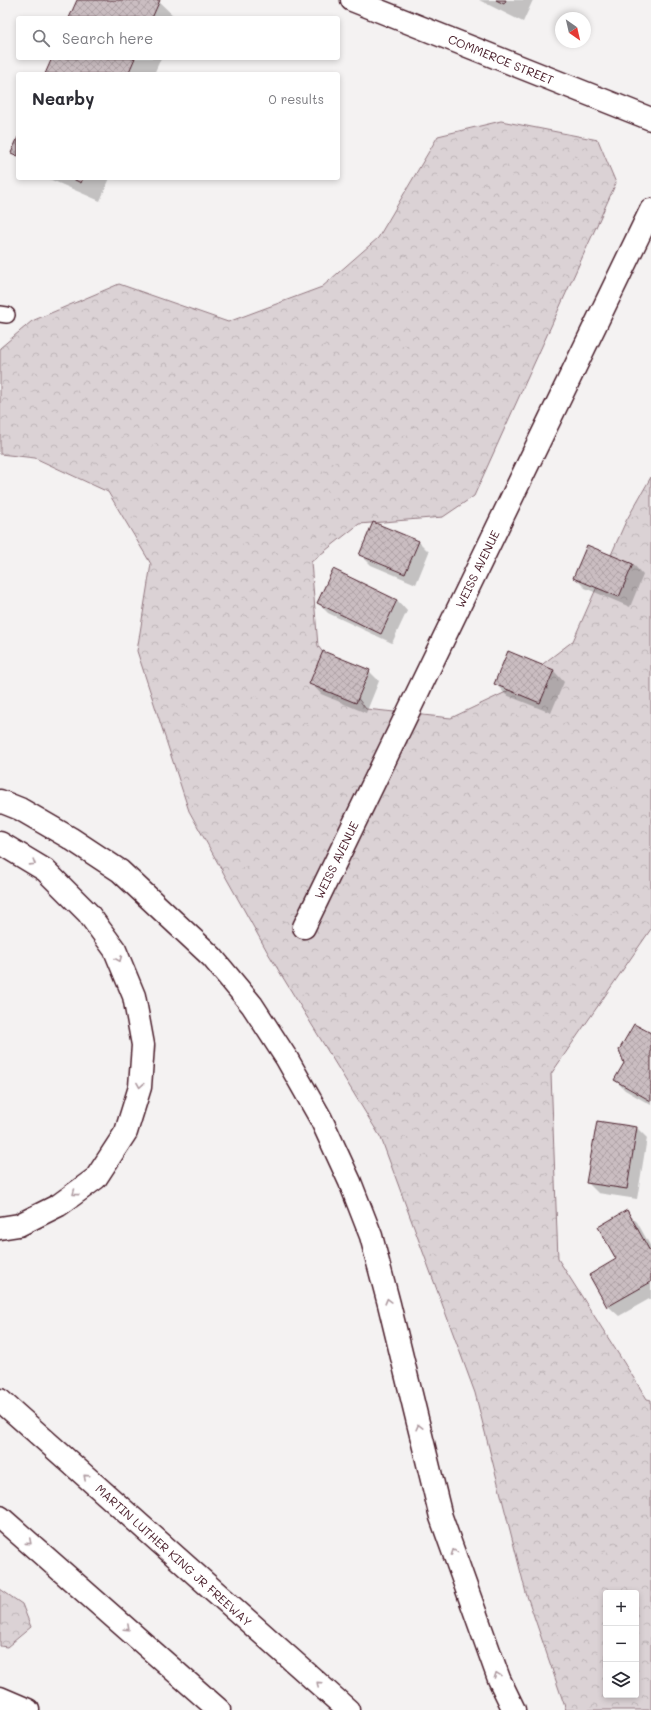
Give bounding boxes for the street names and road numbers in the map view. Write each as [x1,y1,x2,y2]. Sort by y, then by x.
street label: COMMERCE STREET [446,30,556,88]
street label: WEISS AVENUE [451,527,503,611]
street label: WEISS AVENUE [310,818,362,902]
street label: MARTIN LUTHER KING JR FREEWAY [92,1480,256,1630]

